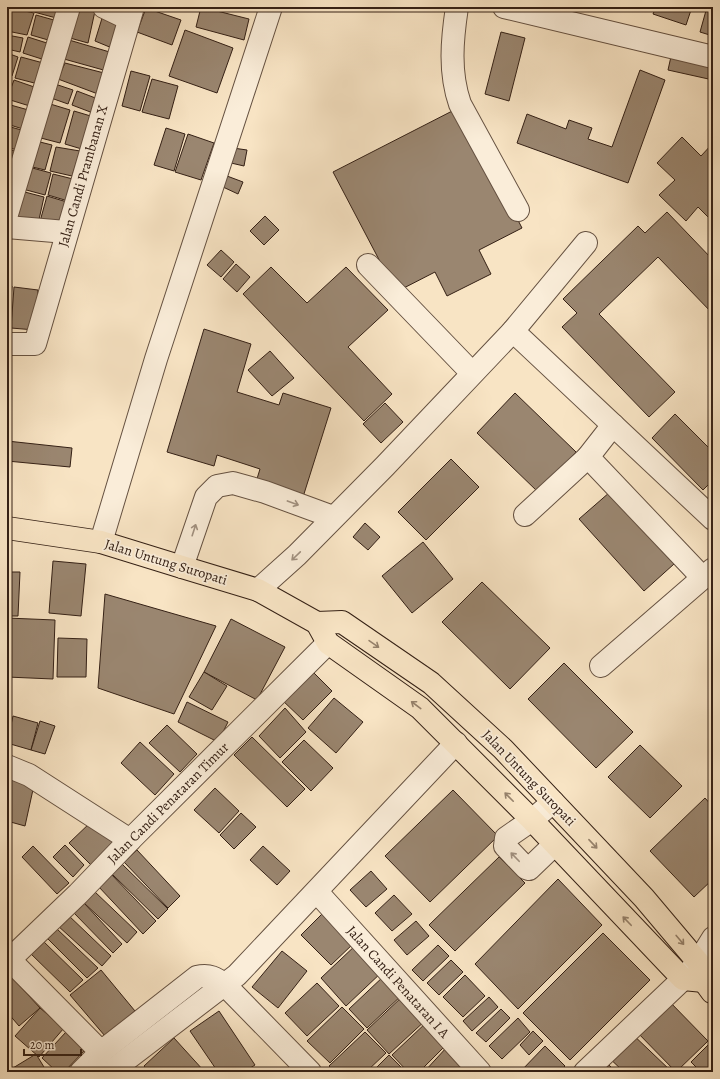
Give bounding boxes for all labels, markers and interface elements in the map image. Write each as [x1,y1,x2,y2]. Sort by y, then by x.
street label: Jalan Candi Prambanan X [54,102,113,249]
one-way arrow [286,499,298,507]
one-way arrow [191,524,198,537]
street label: Jalan Untung Suropati [102,534,230,590]
one-way arrow [291,551,301,561]
one-way arrow [368,640,379,648]
one-way arrow [410,701,421,710]
street label: Jalan Untung Suropati [478,726,580,830]
street label: Jalan Candi Penataran Timur [103,738,233,868]
one-way arrow [504,792,513,802]
one-way arrow [588,839,598,849]
one-way arrow [510,852,520,862]
one-way arrow [622,916,632,926]
street label: Jalan Candi Penataran I A [342,922,454,1043]
one-way arrow [676,935,685,946]
scale bar [24,1031,81,1057]
text: 20 m [30,1037,54,1053]

